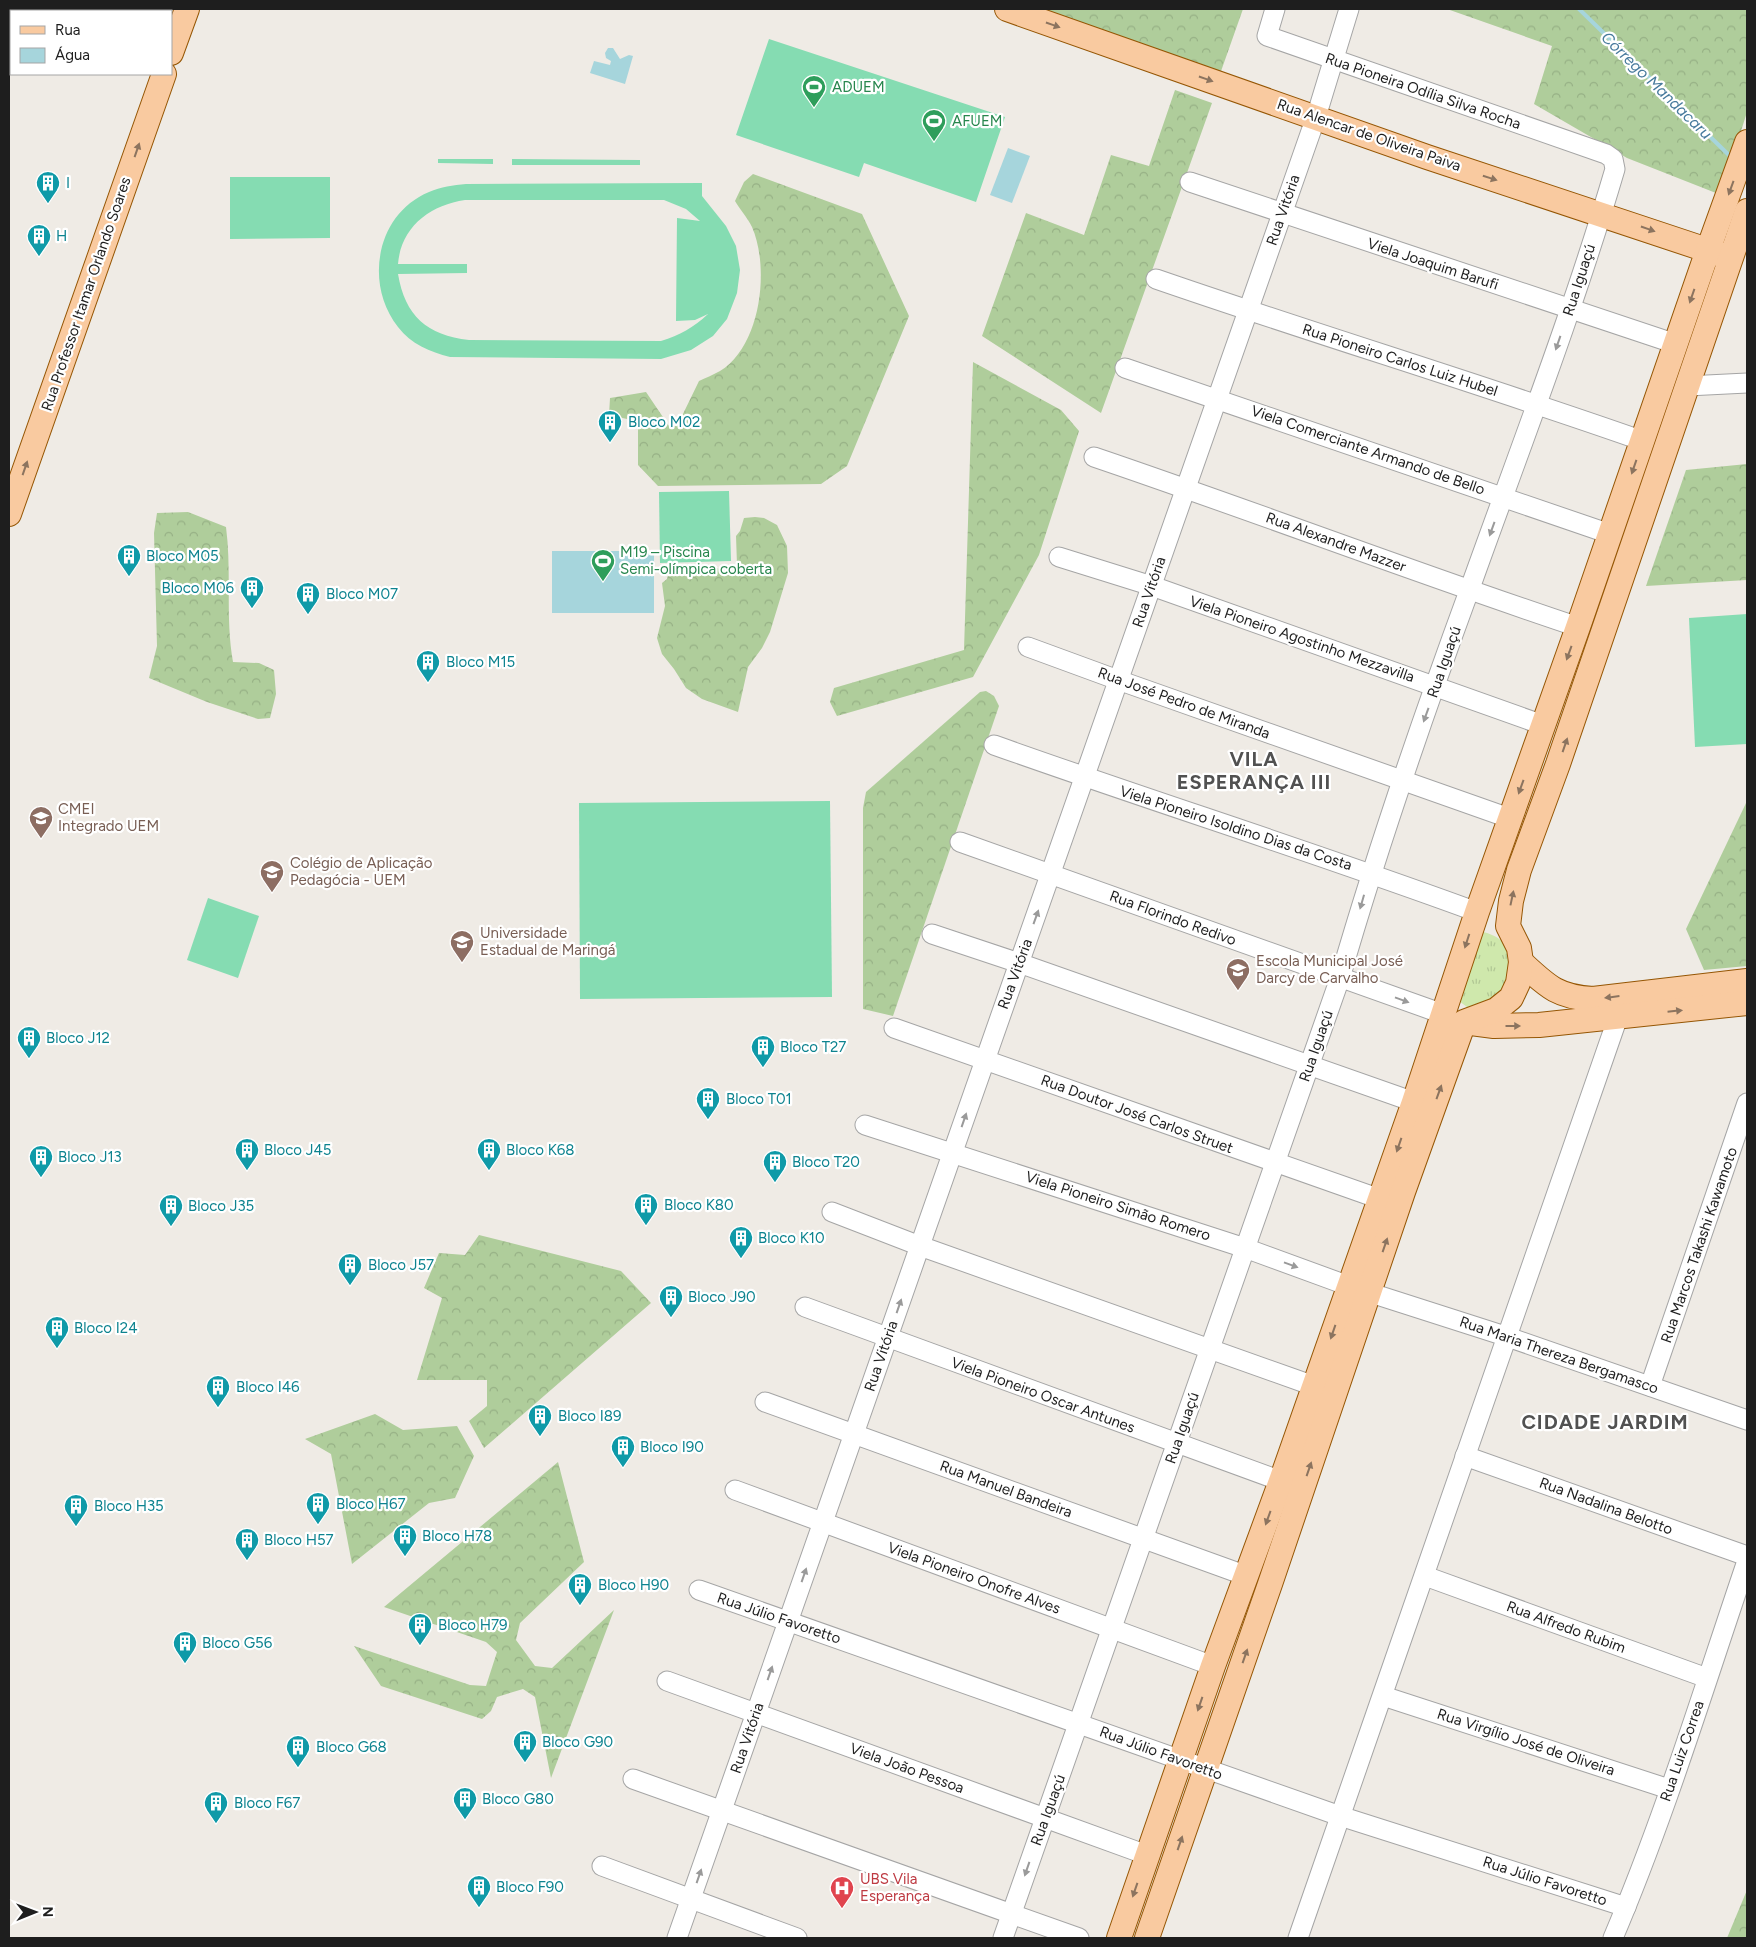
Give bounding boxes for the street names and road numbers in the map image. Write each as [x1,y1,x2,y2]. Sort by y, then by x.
street label: Rua Pioneira Odília Silva Rocha [1323,49,1523,133]
street label: Rua Alencar de Oliveira Paiva [1275,95,1463,175]
street label: Rua Vitória [1263,172,1303,248]
street label: Rua Professor Itamar Orlando Soares [37,175,135,413]
street label: Viela Joaquim Barufi [1365,234,1501,294]
street label: Rua Iguaçú [1559,242,1599,318]
street label: Rua Pioneiro Carlos Luiz Hubel [1300,320,1500,400]
street label: Viela Comerciante Armando de Bello [1249,401,1487,499]
street label: Rua Alexandre Mazzer [1263,508,1409,576]
street label: Rua Vitória [1129,554,1169,630]
street label: Viela Pioneiro Agostinho Mezzavilla [1187,592,1417,686]
street label: Rua Iguaçú [1423,624,1465,700]
street label: Rua José Pedro de Miranda [1095,663,1273,743]
street label: Viela Pioneiro Isoldino Dias da Costa [1118,782,1354,874]
street label: Rua Florindo Redivo [1107,887,1239,949]
street label: Rua Vitória [994,936,1036,1012]
street label: Rua Iguaçú [1295,1008,1337,1084]
street label: Rua Doutor José Carlos Struet [1038,1071,1236,1157]
street label: Rua Marcos Takashi Kawamoto [1657,1144,1741,1345]
street label: Viela Pioneiro Simão Romero [1023,1168,1213,1245]
street label: Rua Maria Thereza Bergamasco [1457,1312,1661,1398]
street label: Rua Vitória [861,1318,901,1394]
street label: Viela Pioneiro Oscar Antunes [949,1353,1137,1437]
street label: Rua Iguaçú [1161,1390,1203,1466]
street label: Rua Manuel Bandeira [937,1457,1075,1521]
street label: Rua Nadalina Belotto [1537,1473,1675,1539]
street label: Viela Pioneiro Onofre Alves [885,1538,1063,1618]
street label: Rua Júlio Favoretto [715,1588,843,1648]
street label: Rua Alfredo Rubim [1504,1597,1628,1657]
street label: Rua Luiz Correa [1656,1698,1708,1804]
street label: Rua Vitória [727,1700,767,1776]
street label: Rua Virgílio José de Oliveira [1435,1705,1617,1779]
street label: Rua Júlio Favoretto [1097,1722,1225,1784]
street label: Viela João Pessoa [847,1739,967,1797]
street label: Rua Iguaçú [1027,1772,1069,1848]
street label: Rua Júlio Favoretto [1481,1852,1610,1910]

